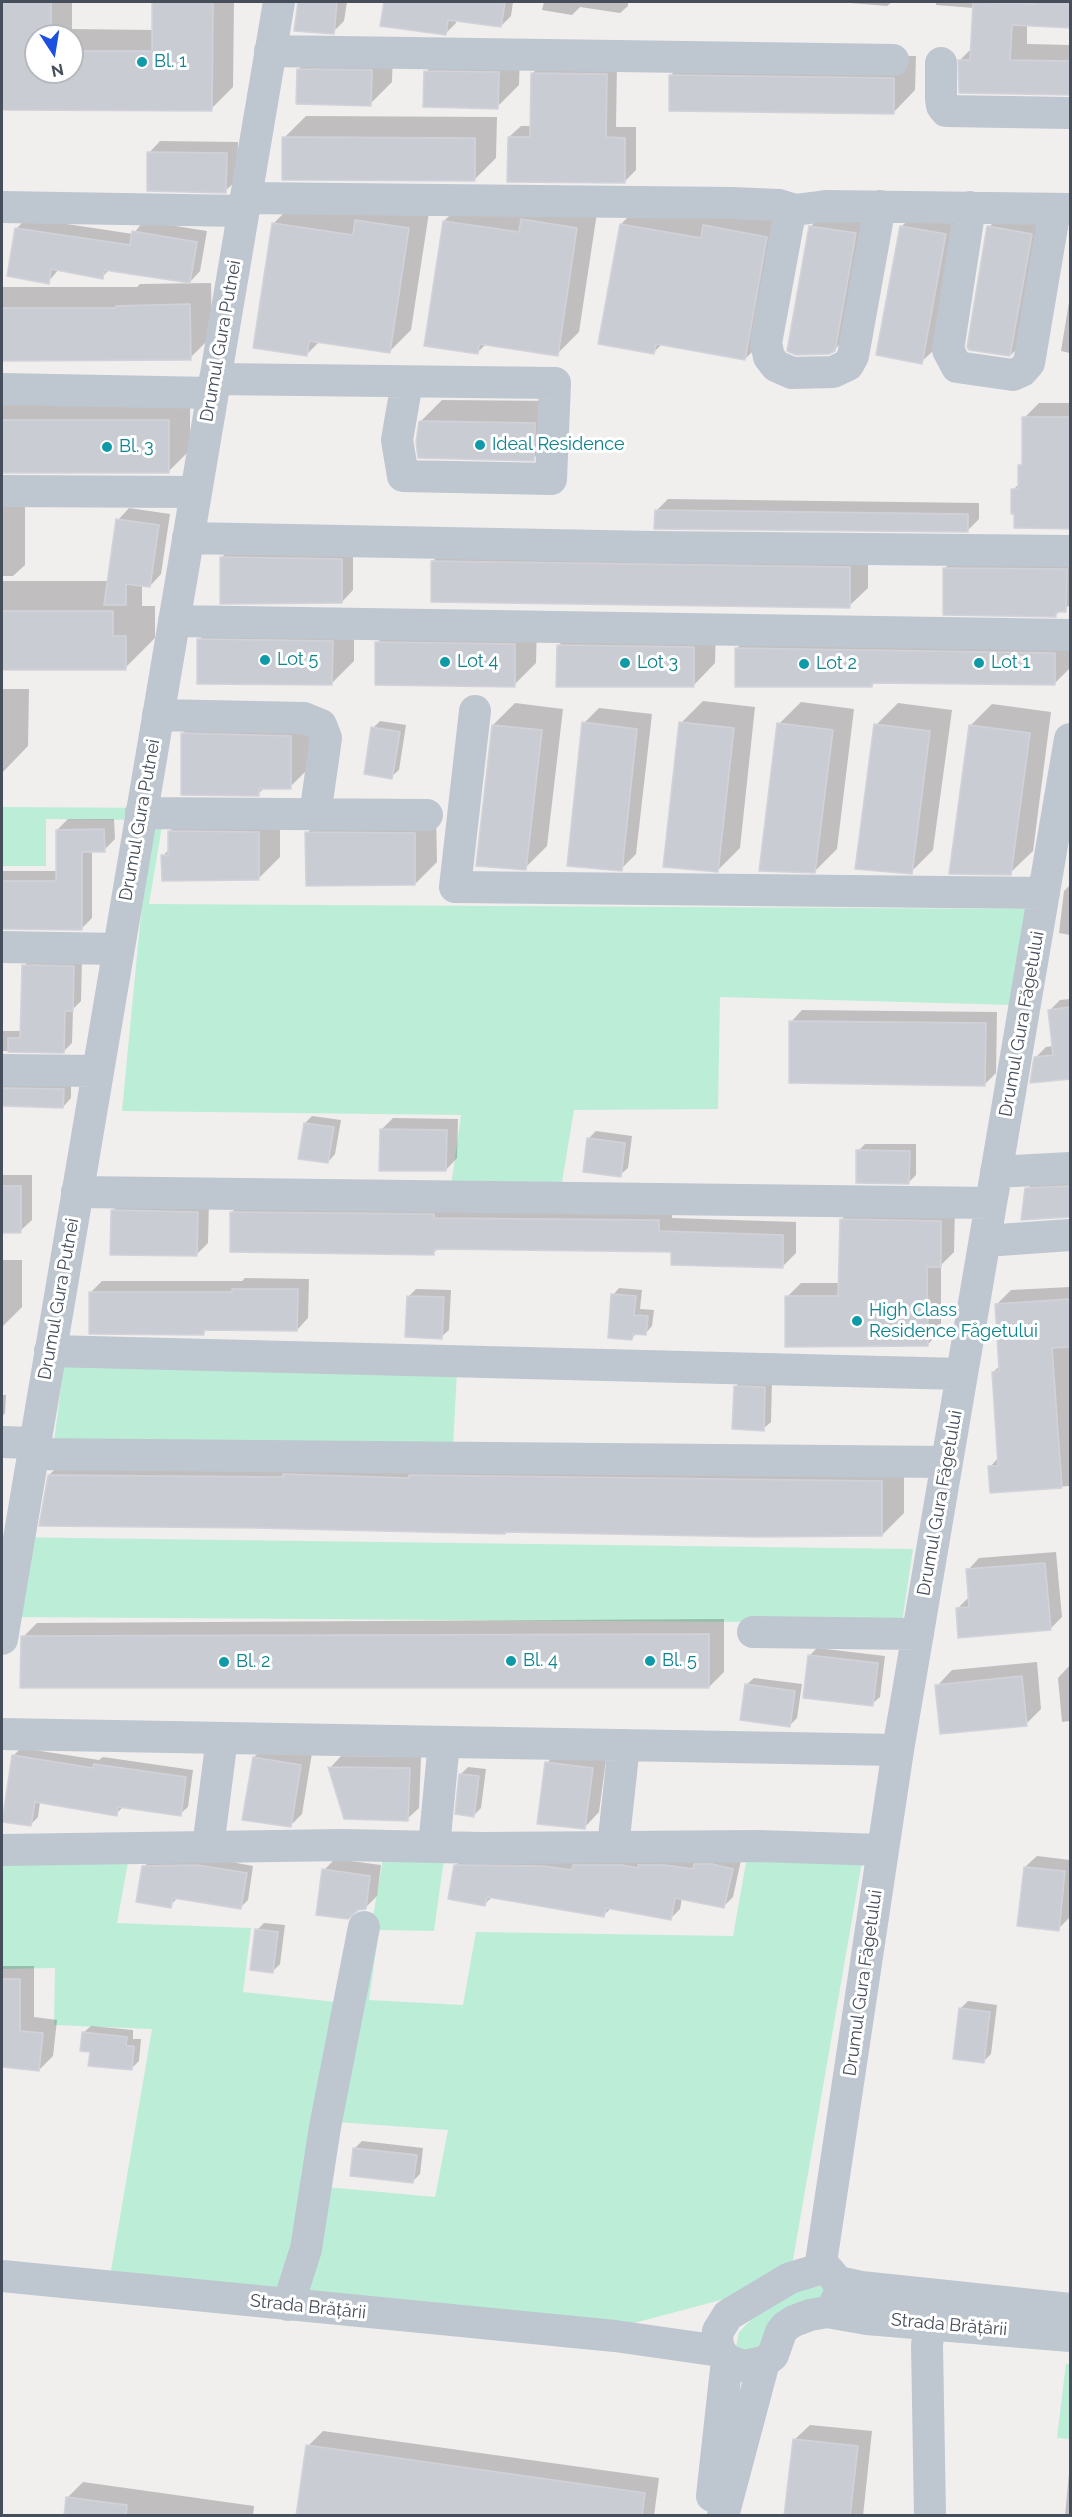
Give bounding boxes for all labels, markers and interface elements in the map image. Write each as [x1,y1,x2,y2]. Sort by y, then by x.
north arrow [24,24,84,84]
place label: Bl. 1 [154,51,187,73]
marker: Bl. 1 [135,55,149,69]
text: N [49,60,65,81]
street label: Drumul Gura Putnei [196,258,246,424]
place label: Ideal Residence [492,434,625,456]
place label: Bl. 3 [119,436,153,458]
marker: Ideal Residence [473,438,487,452]
marker: Bl. 3 [100,440,114,454]
place label: Lot 5 [277,649,318,671]
place label: Lot 4 [457,651,498,673]
place label: Lot 3 [637,652,678,674]
place label: Lot 1 [991,652,1030,674]
marker: Lot 5 [258,653,272,667]
place label: Lot 2 [816,653,857,675]
marker: Lot 4 [438,655,452,669]
marker: Lot 3 [618,656,632,670]
marker: Lot 1 [972,656,986,670]
marker: Lot 2 [797,657,811,671]
street label: Drumul Gura Putnei [115,737,165,903]
street label: Drumul Gura Făgetului [995,930,1049,1118]
street label: Drumul Gura Putnei [34,1216,84,1382]
place label: High Class Residence Făgetului [869,1300,1038,1342]
marker: High Class Residence Făgetului [850,1314,864,1328]
street label: Drumul Gura Făgetului [913,1409,967,1597]
place label: Bl. 4 [523,1650,558,1672]
place label: Bl. 5 [662,1650,697,1672]
place label: Bl. 2 [236,1651,270,1673]
marker: Bl. 4 [504,1654,518,1668]
marker: Bl. 5 [643,1654,657,1668]
marker: Bl. 2 [217,1655,231,1669]
street label: Drumul Gura Făgetului [839,1888,887,2078]
street label: Strada Brățării [249,2290,367,2324]
street label: Strada Brățării [890,2309,1008,2341]

